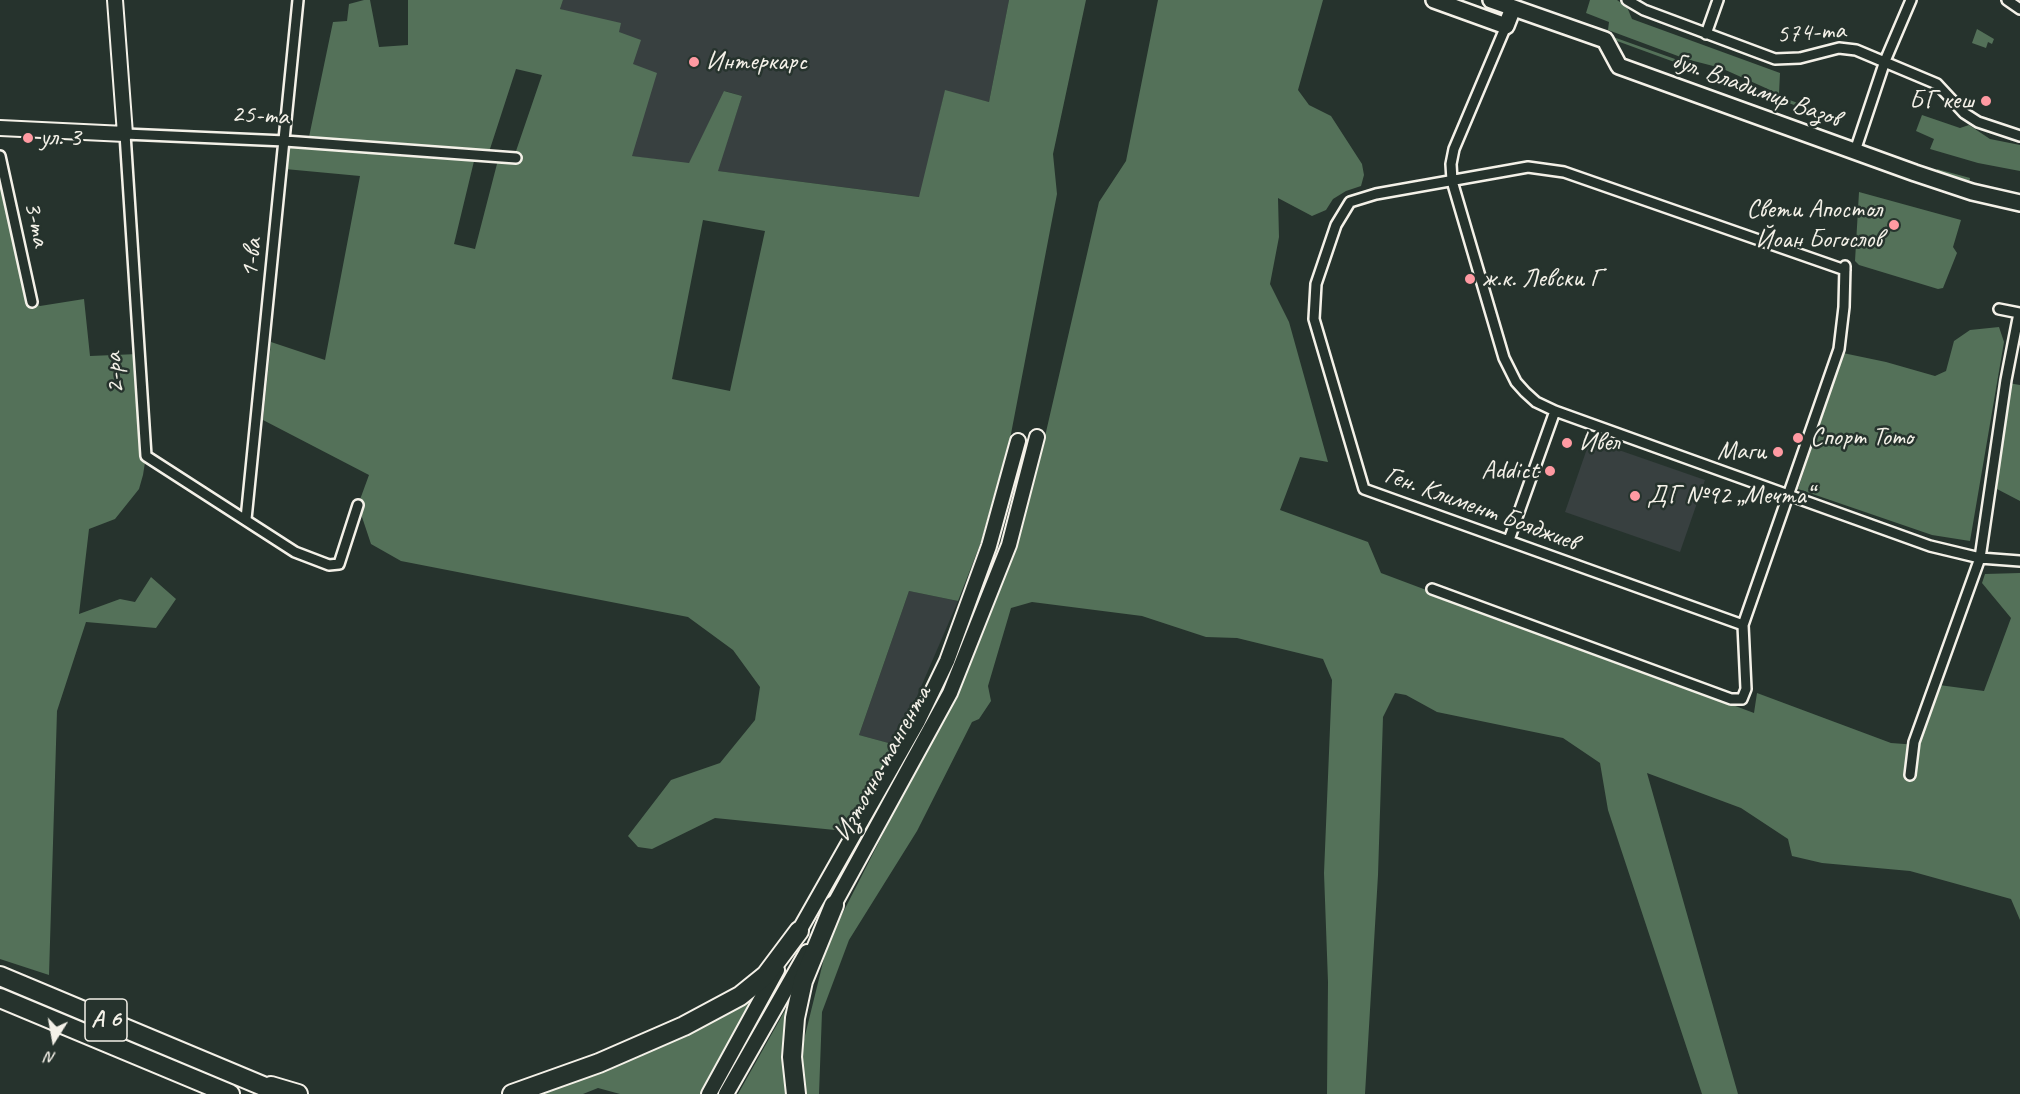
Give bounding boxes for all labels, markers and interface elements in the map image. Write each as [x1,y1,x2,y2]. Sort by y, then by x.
street label: 574-та [1776,15,1846,51]
street label: бул. Владимир Вазов [1668,45,1844,135]
place label: Интеркарс [706,46,807,78]
marker: Интеркарс [687,55,701,69]
place label: БГ кеш [1909,85,1974,117]
marker: БГ кеш [1979,94,1993,108]
street label: 25-та [231,99,289,133]
place label: ул. 3 [40,122,81,154]
marker: ул. 3 [21,131,35,145]
place label: Свети Апостол Йоан Богослов [1747,194,1882,255]
street label: 3-та [16,198,56,250]
marker: Свети Апостол Йоан Богослов [1887,218,1901,232]
street label: 1-ва [234,237,270,279]
place label: ж.к. Левски Г [1482,263,1602,295]
marker: ж.к. Левски Г [1463,272,1477,286]
street label: 2-ра [98,351,132,395]
place label: Спорт Тото [1810,422,1913,454]
place label: Ивел [1579,427,1619,459]
marker: Спорт Тото [1791,431,1805,445]
marker: Ивел [1560,436,1574,450]
place label: Маги [1717,436,1766,468]
marker: Маги [1771,445,1785,459]
place label: Addict [1481,455,1538,487]
street label: Ген. Климент Бояджиев [1380,460,1582,558]
marker: Addict [1543,464,1557,478]
place label: ДГ №92 „Мечта“ [1647,480,1813,512]
marker: ДГ №92 „Мечта“ [1628,489,1642,503]
street label: Източна тангента [827,681,939,847]
road number: A 6 [85,999,127,1041]
north arrow [24,1010,84,1070]
text: N [44,1047,57,1068]

